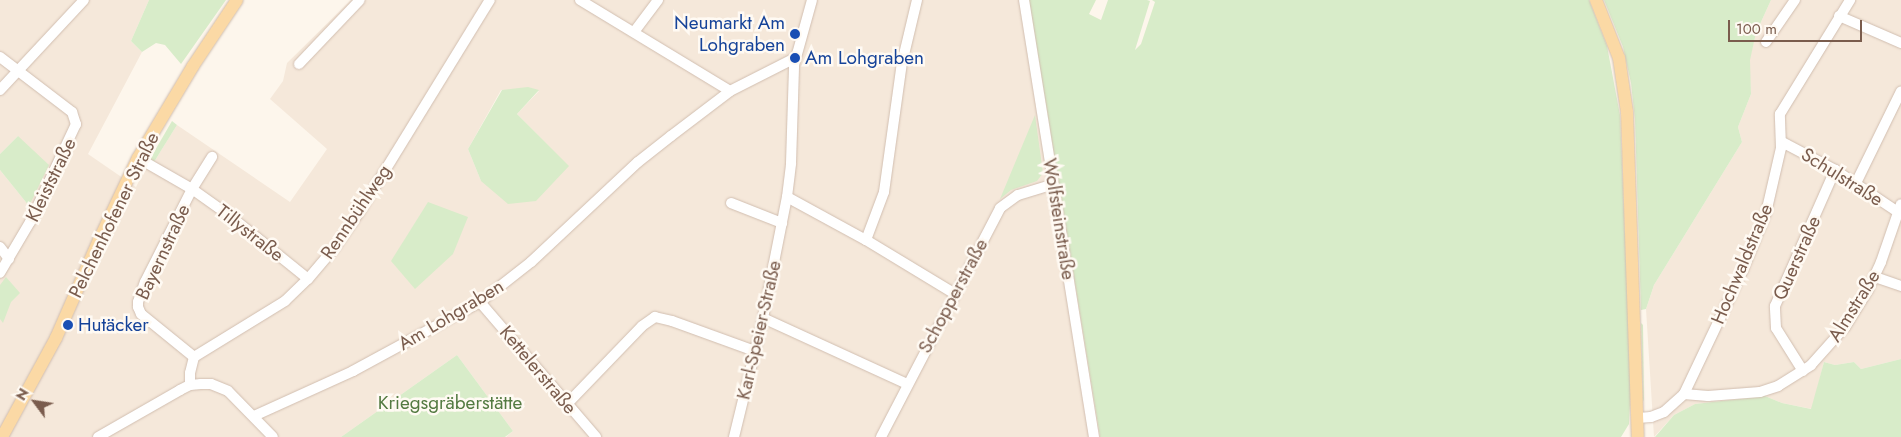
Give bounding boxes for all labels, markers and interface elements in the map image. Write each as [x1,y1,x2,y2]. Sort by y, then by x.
scale bar [1731,10,1865,42]
place label: Neumarkt Am Lohgraben [674,12,785,56]
text: 100 m [1736,18,1777,40]
marker: Neumarkt Am Lohgraben [789,28,801,40]
place label: Am Lohgraben [805,47,924,69]
marker: Am Lohgraben [789,52,801,64]
street label: Pelchenhofener Straße [64,128,164,302]
street label: Kleiststraße [21,134,81,226]
street label: Schulstraße [1797,143,1887,211]
street label: Wolfsteinstraße [1038,157,1080,281]
street label: Rennbühlweg [316,161,396,263]
street label: Tillystraße [212,200,288,266]
street label: Hochwaldstraße [1706,200,1778,328]
street label: Bayernstraße [131,201,195,303]
street label: Querstraße [1768,212,1826,304]
street label: Schopperstraße [913,235,993,357]
street label: Karl-Speier-Straße [732,258,786,402]
street label: Almstraße [1823,266,1885,346]
street label: Am Lohgraben [394,275,508,355]
place label: Hutäcker [78,314,149,336]
marker: Hutäcker [62,319,74,331]
street label: Kettelerstraße [495,321,581,419]
north arrow [10,377,60,427]
text: N [11,384,34,404]
park label: Kriegsgräberstätte [378,392,522,414]

